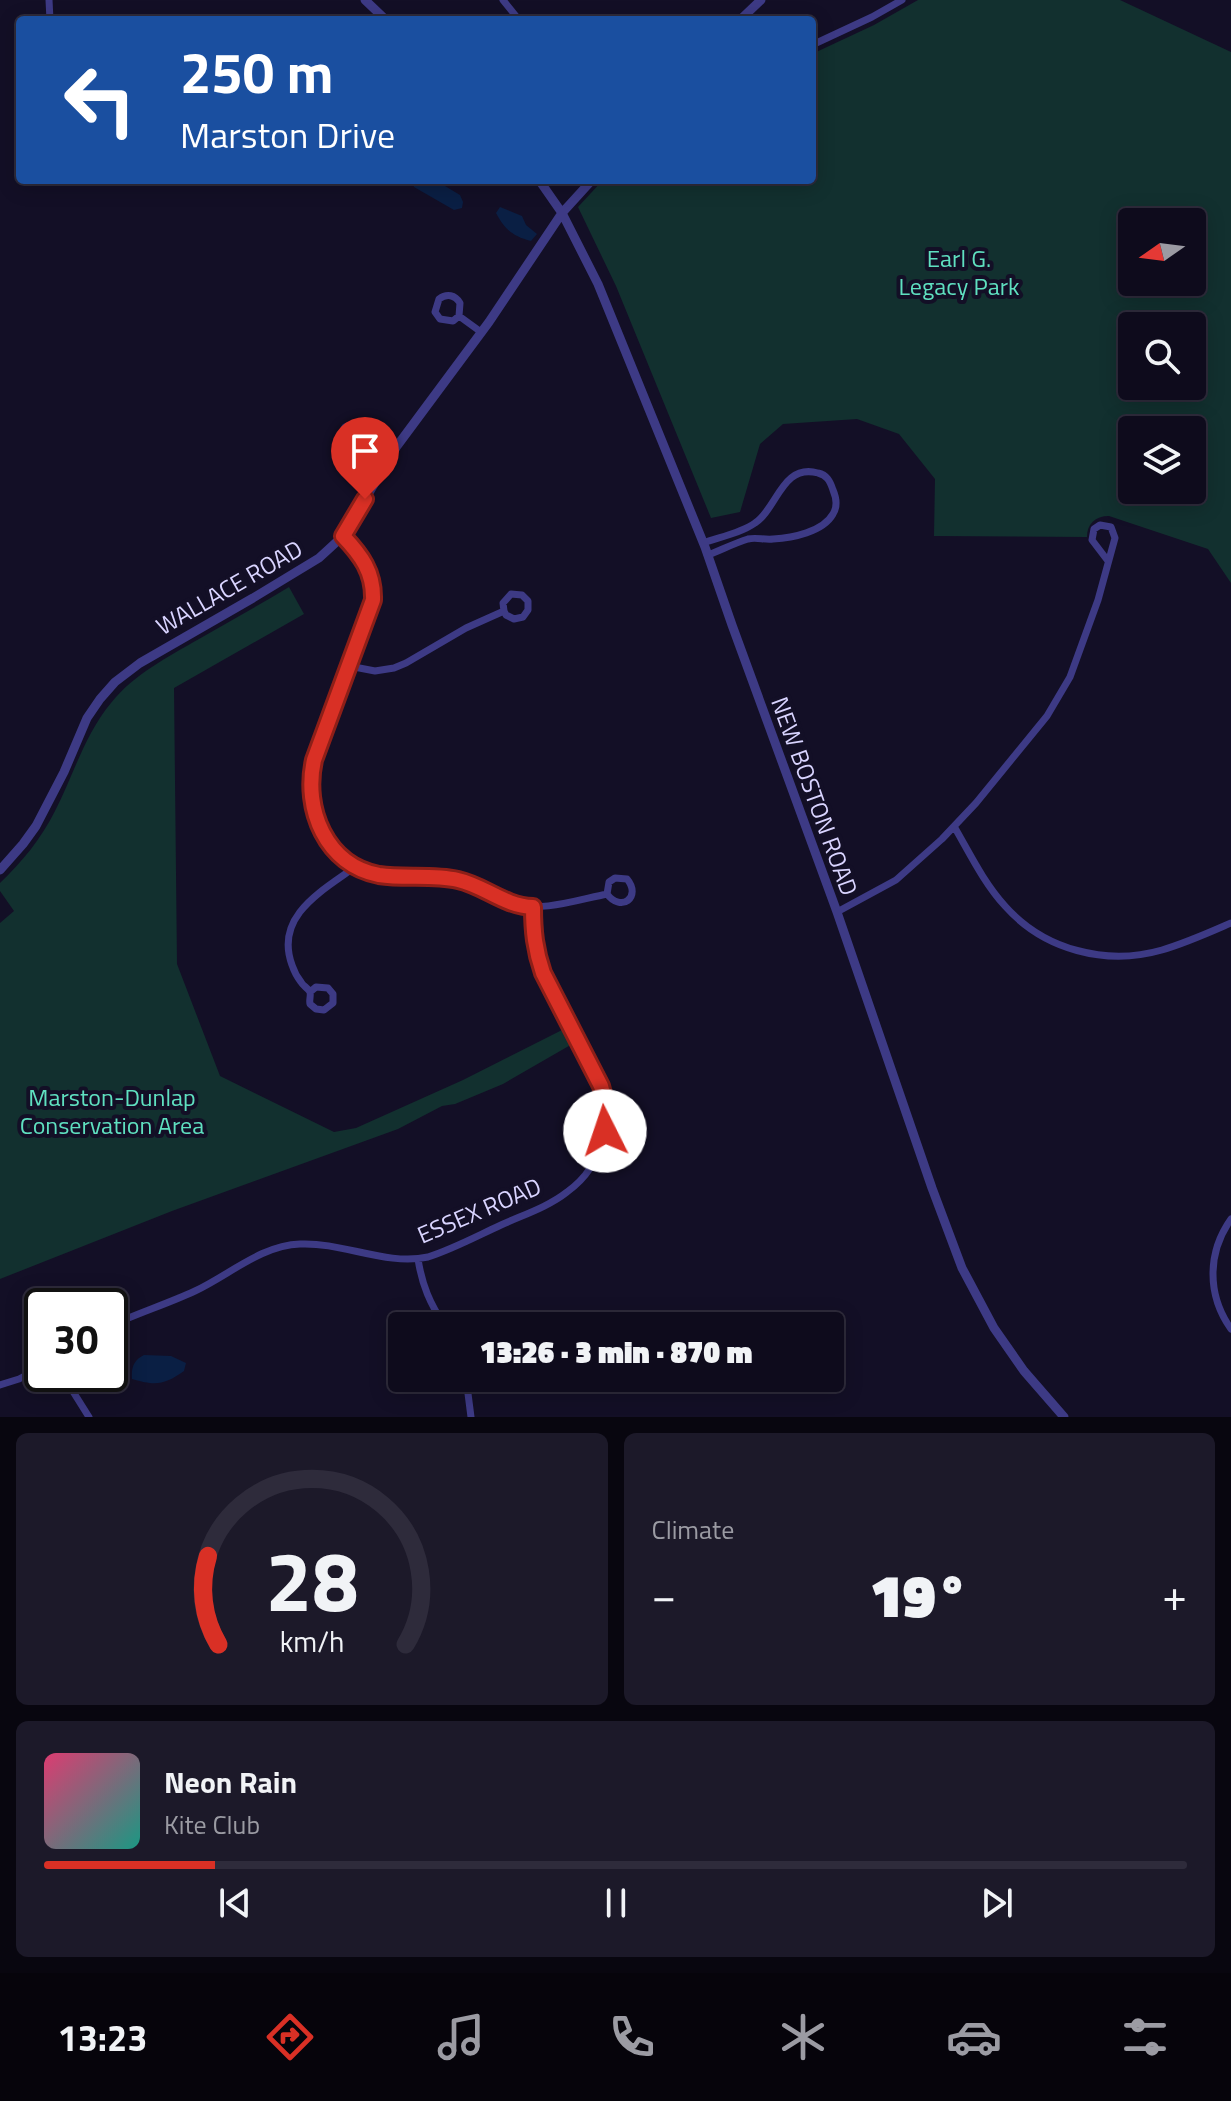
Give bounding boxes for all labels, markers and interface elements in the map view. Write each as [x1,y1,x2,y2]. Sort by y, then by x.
text: 250 m [180,30,333,115]
icon: left [48,48,152,152]
text: Marston Drive [180,107,395,162]
north arrow [1118,208,1206,296]
map controls [1118,208,1206,504]
park label: Earl G. Legacy Park [898,240,1020,304]
button: search [1118,312,1206,400]
button: layers [1118,416,1206,504]
pin [331,417,399,499]
icon: arrive [343,429,387,473]
street label: WALLACE ROAD [149,530,309,644]
street label: NEW BOSTON ROAD [762,692,868,900]
park label: Marston-Dunlap Conservation Area [20,1079,204,1143]
position arrow [563,1089,647,1173]
street label: ESSEX ROAD [412,1168,546,1252]
speed limit sign: 30 [24,1288,128,1392]
text: 13:26 · 3 min · 870 m [480,1329,752,1375]
text: Climate [652,1510,734,1549]
text: 28 [265,1517,358,1643]
text: 19° [870,1549,969,1640]
text: − [652,1561,676,1628]
text: + [1162,1561,1187,1628]
text: km/h [279,1620,344,1663]
text: Neon Rain [164,1759,297,1805]
text: Kite Club [164,1805,260,1844]
icon: previous [213,1881,257,1925]
icon: pause [594,1881,638,1925]
icon: next [975,1881,1019,1925]
icon: directions [262,2009,318,2065]
icon: music [433,2009,489,2065]
icon: phone [604,2009,660,2065]
icon: climate [775,2009,831,2065]
icon: car [946,2009,1002,2065]
icon: filters [1117,2009,1173,2065]
text: 13:23 [58,2010,147,2065]

